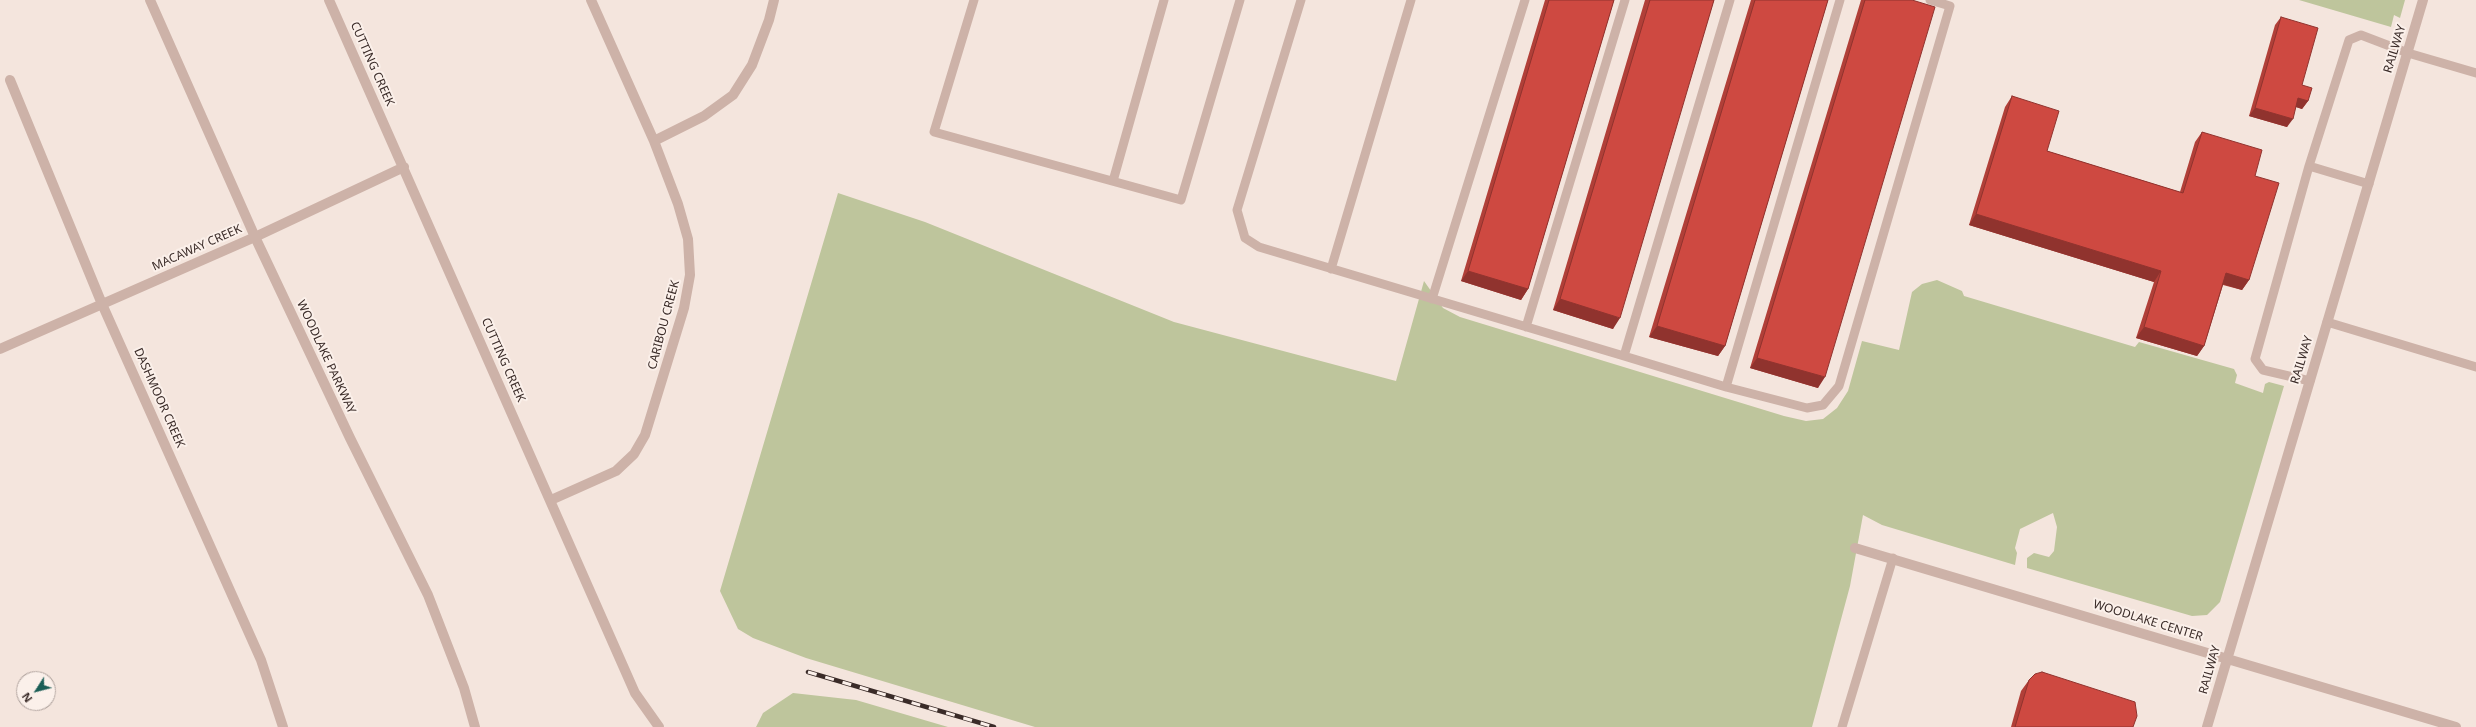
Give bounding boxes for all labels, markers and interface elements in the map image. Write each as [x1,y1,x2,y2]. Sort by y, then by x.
street label: CUTTING CREEK [347,20,397,108]
street label: RAILWAY [2381,23,2409,75]
street label: MACAWAY CREEK [150,222,244,274]
street label: CARIBOU CREEK [645,279,683,371]
street label: WOODLAKE PARKWAY [293,298,359,416]
street label: CUTTING CREEK [478,316,528,404]
street label: RAILWAY [2288,334,2316,386]
street label: DASHMOOR CREEK [131,346,187,450]
street label: WOODLAKE CENTER [2091,597,2205,645]
street label: RAILWAY [2196,644,2224,696]
north arrow [16,671,56,711]
text: N [18,690,35,706]

